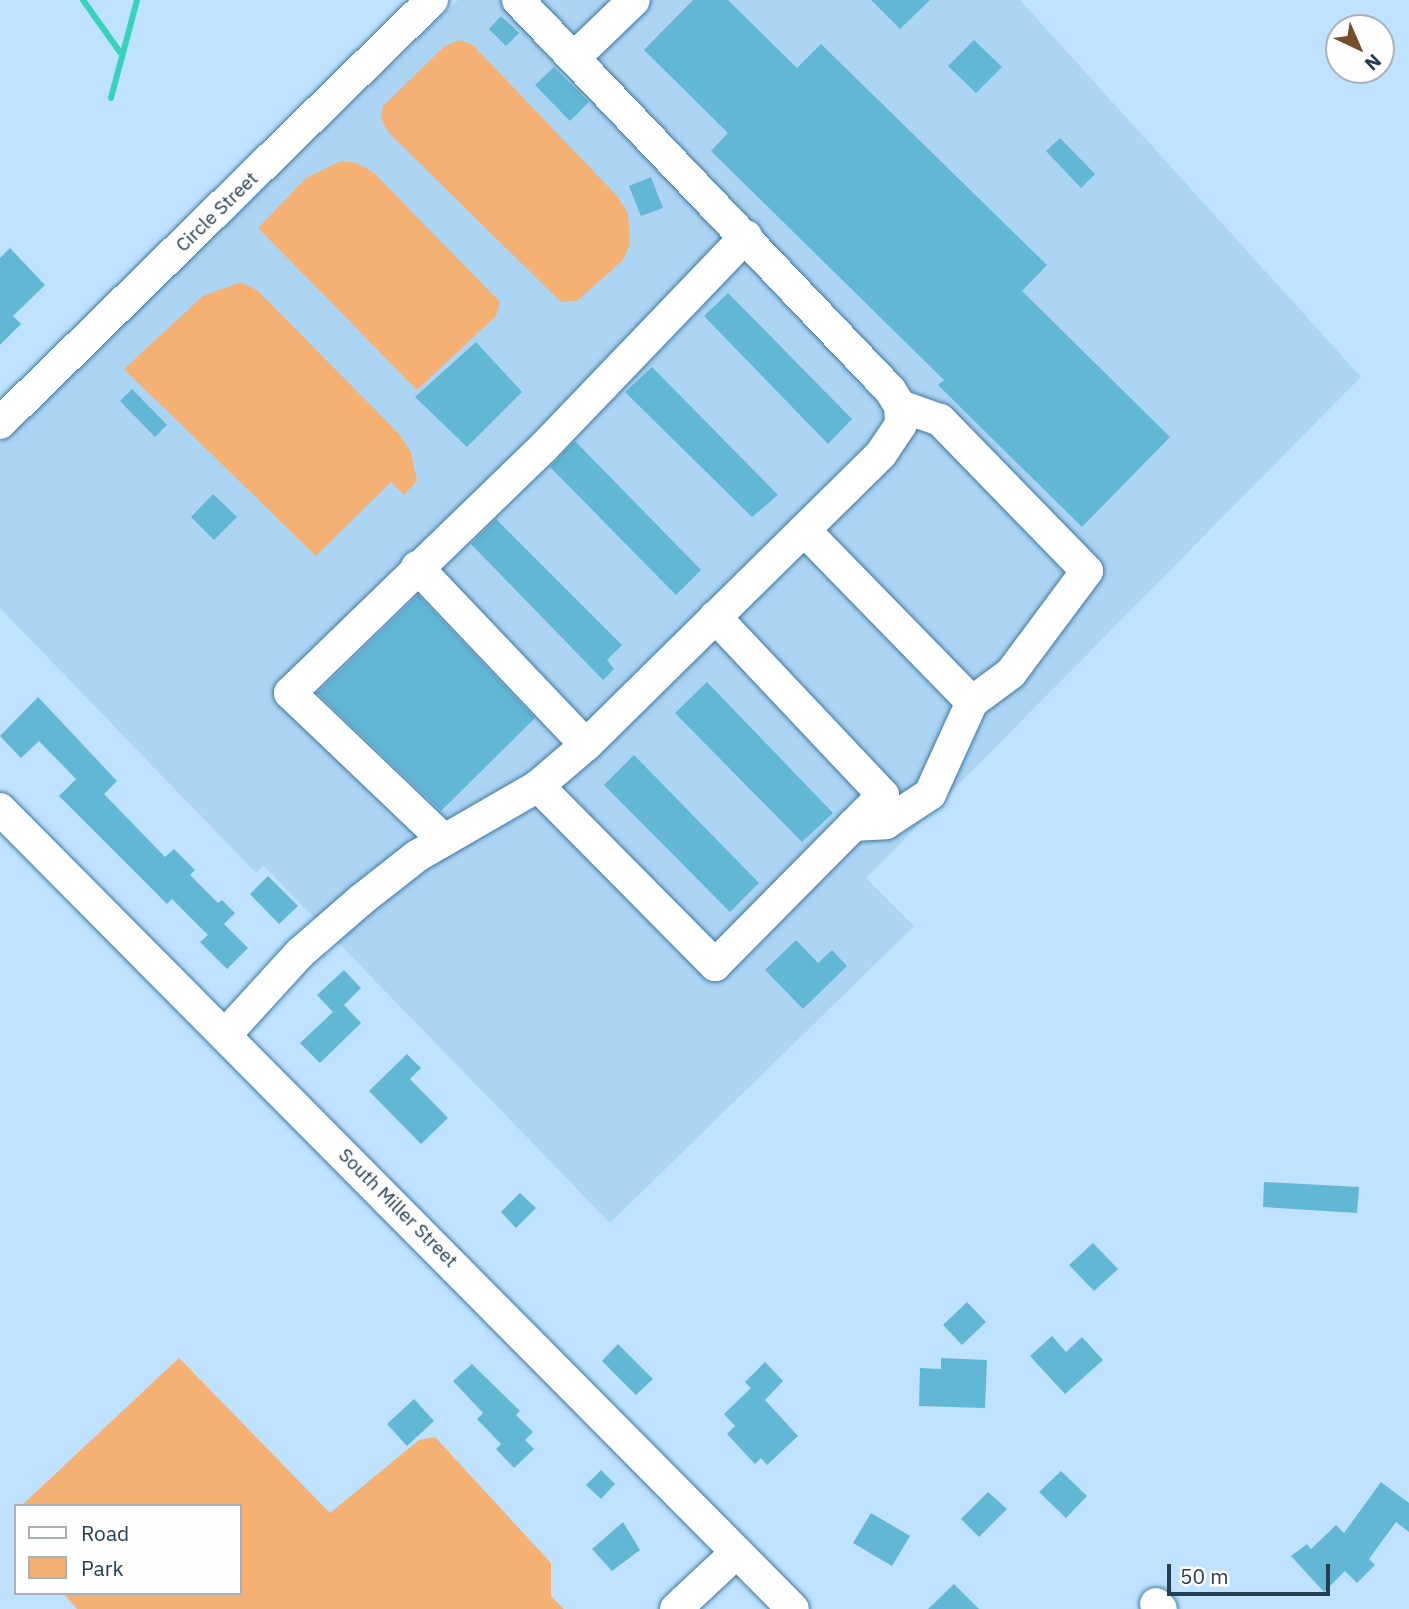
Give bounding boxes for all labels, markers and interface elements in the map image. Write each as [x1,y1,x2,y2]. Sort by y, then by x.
north arrow [1325,14,1395,84]
text: N [1360,49,1386,76]
street label: Circle Street [171,167,263,257]
street label: South Miller Street [334,1144,462,1272]
legend [14,1504,242,1595]
text: Road [81,1519,129,1547]
scale bar [1171,1550,1334,1594]
text: Park [81,1554,124,1582]
text: 50 m [1180,1562,1229,1590]

